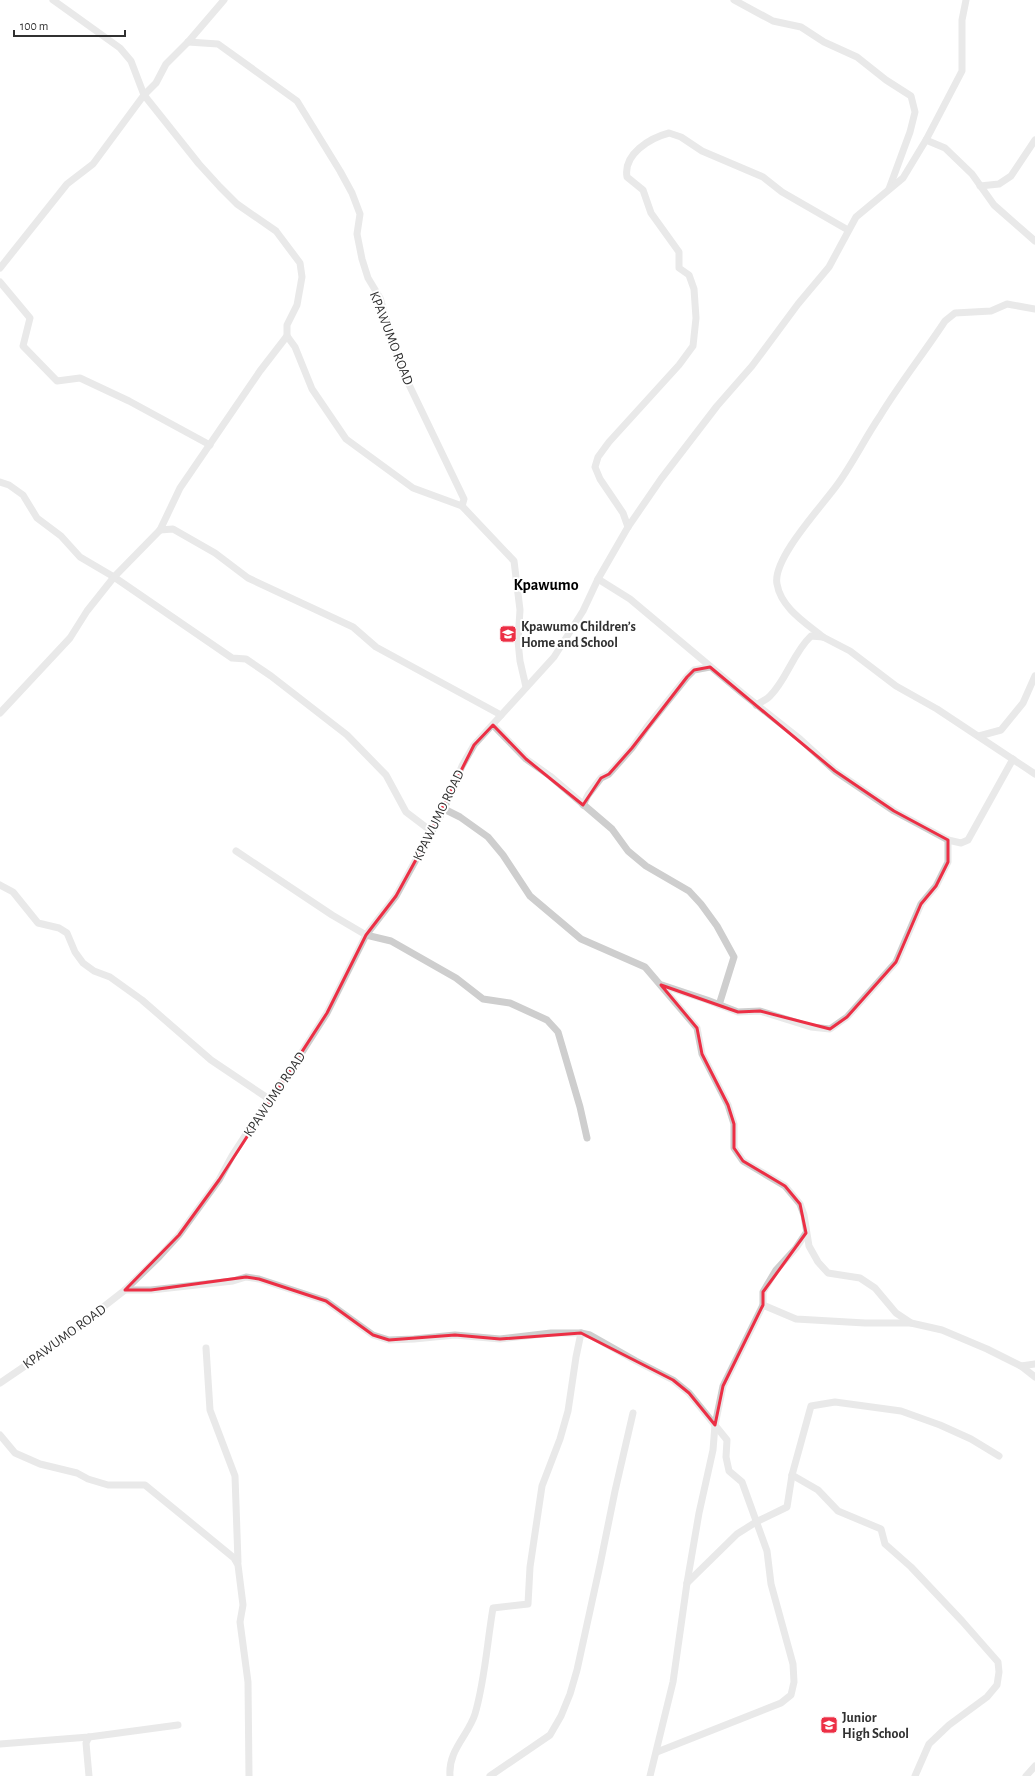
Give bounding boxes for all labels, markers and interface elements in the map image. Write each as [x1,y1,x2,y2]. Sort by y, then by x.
scale bar [14,12,125,38]
text: 100 m [20,20,48,32]
street label: KPAWUMO ROAD [367,290,415,387]
district label: Kpawumo [513,577,579,593]
place label: Kpawumo Children’s Home and School [521,620,636,650]
school or university icon: Kpawumo Children’s Home and School [498,624,518,644]
street label: KPAWUMO ROAD [411,768,467,863]
street label: KPAWUMO ROAD [241,1050,308,1140]
street label: KPAWUMO ROAD [20,1302,109,1372]
place label: Junior High School [842,1711,909,1741]
school or university icon: Junior High School [819,1715,839,1735]

